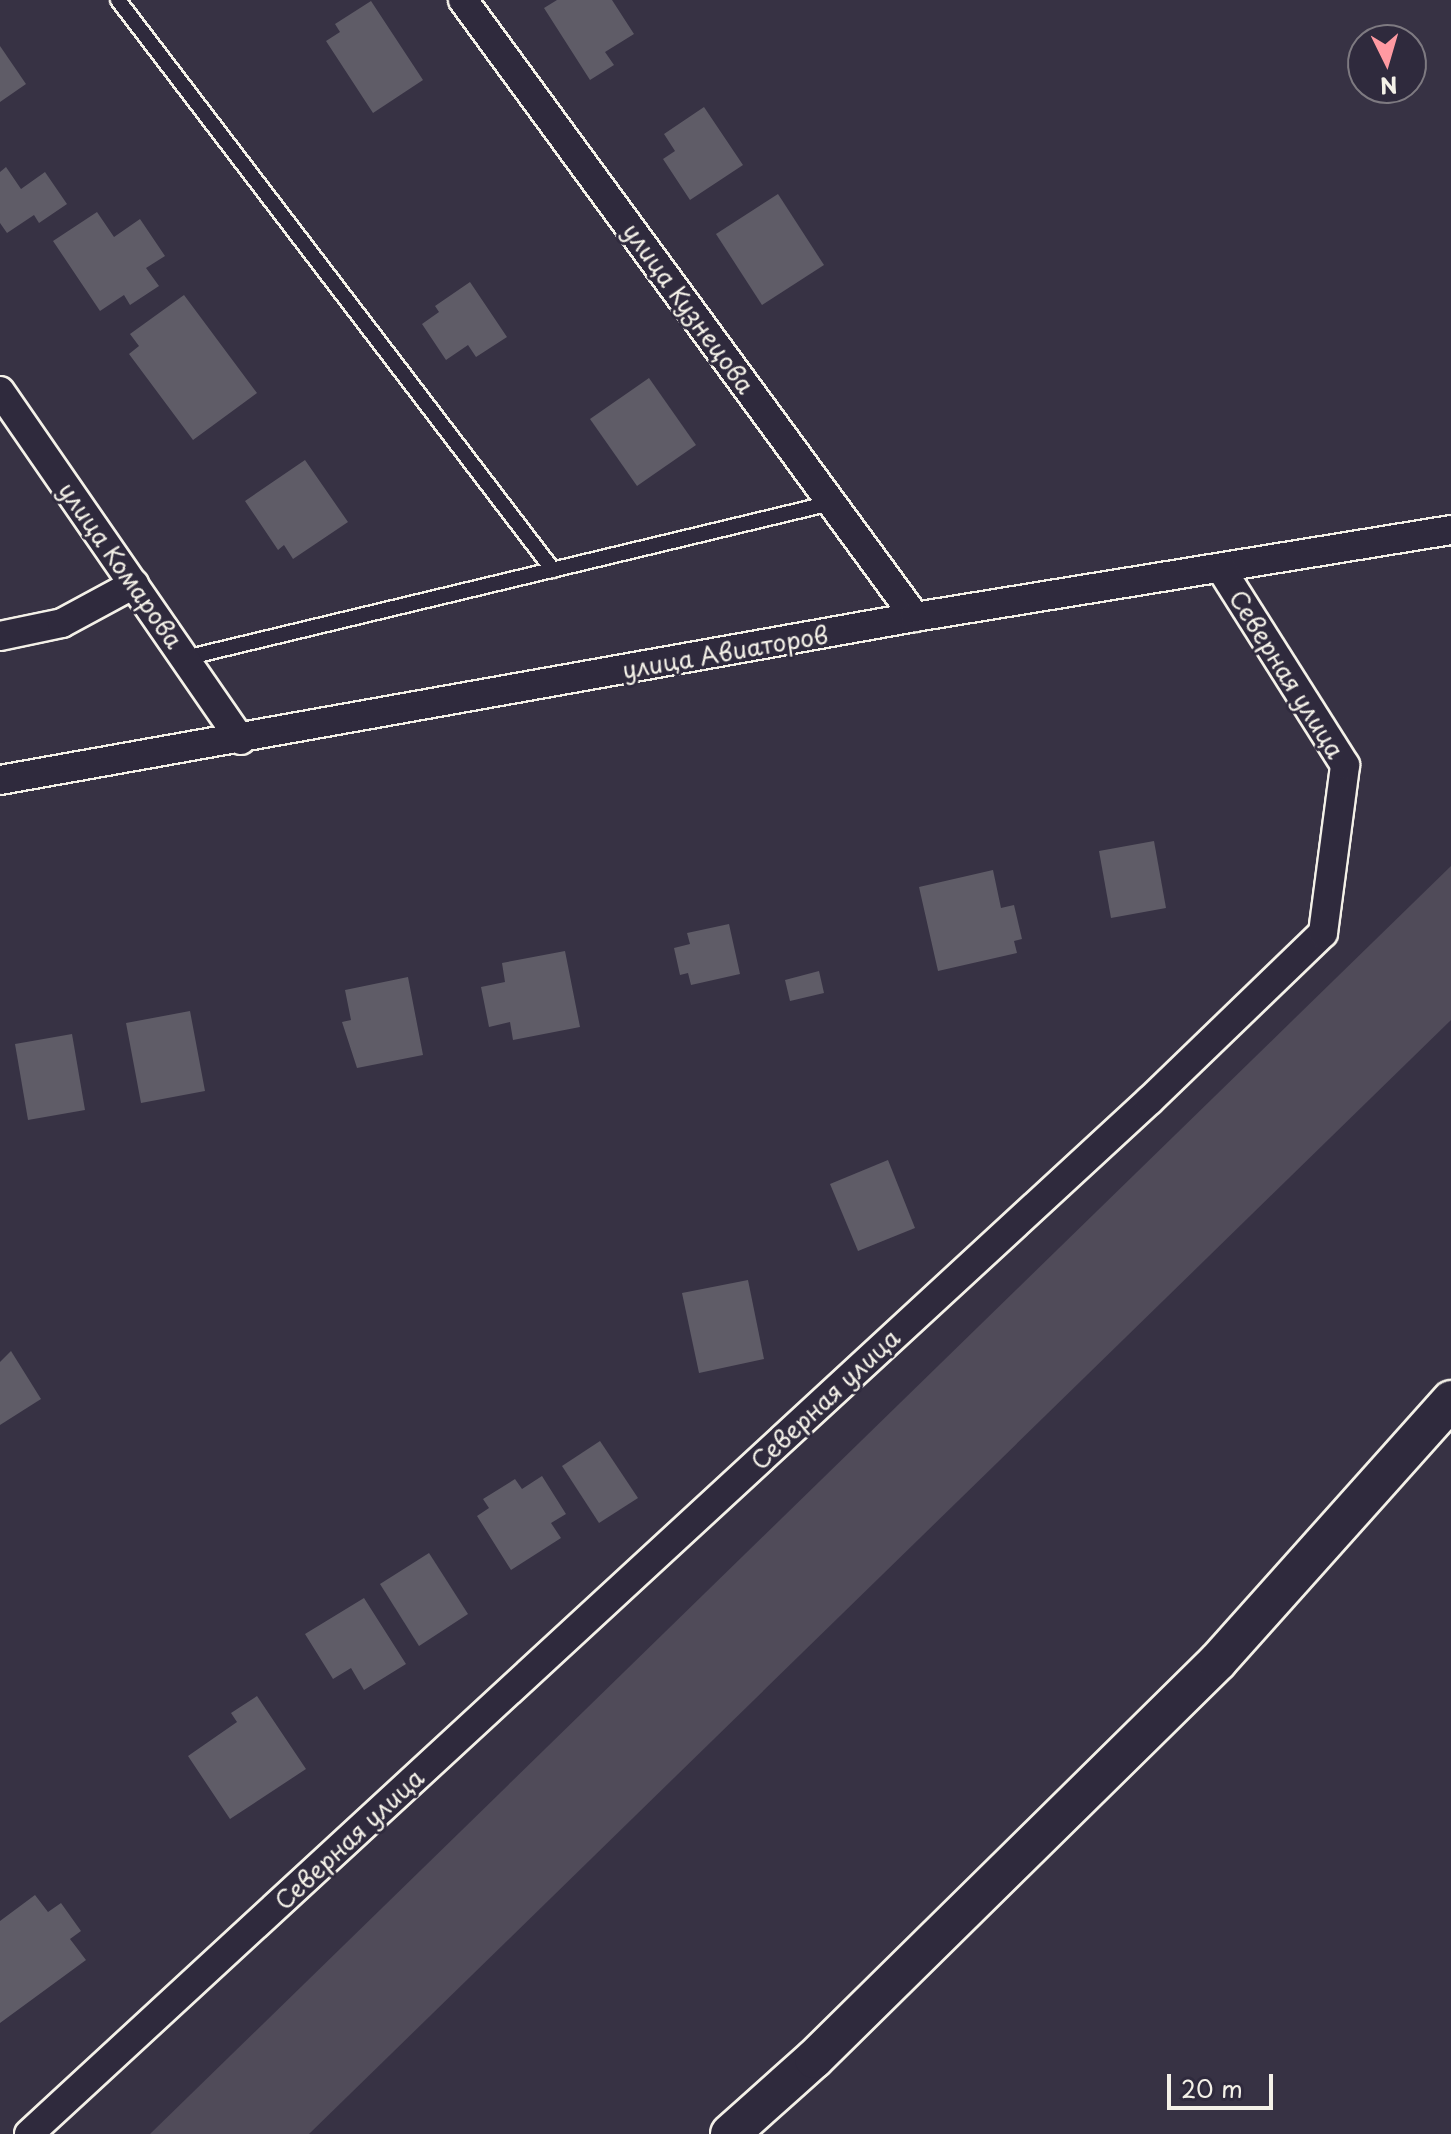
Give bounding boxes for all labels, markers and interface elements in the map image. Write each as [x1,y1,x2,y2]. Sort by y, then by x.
north arrow [1347,24,1427,104]
text: N [1379,69,1399,104]
street label: улица Кузнецова [617,217,761,399]
street label: улица Комарова [52,476,190,654]
street label: Северная улица [1223,584,1351,764]
street label: улица Авиаторов [619,620,831,684]
street label: Северная улица [744,1322,906,1476]
street label: Северная улица [268,1762,430,1916]
scale bar [1171,2058,1277,2108]
text: 20 m [1181,2070,1243,2106]

